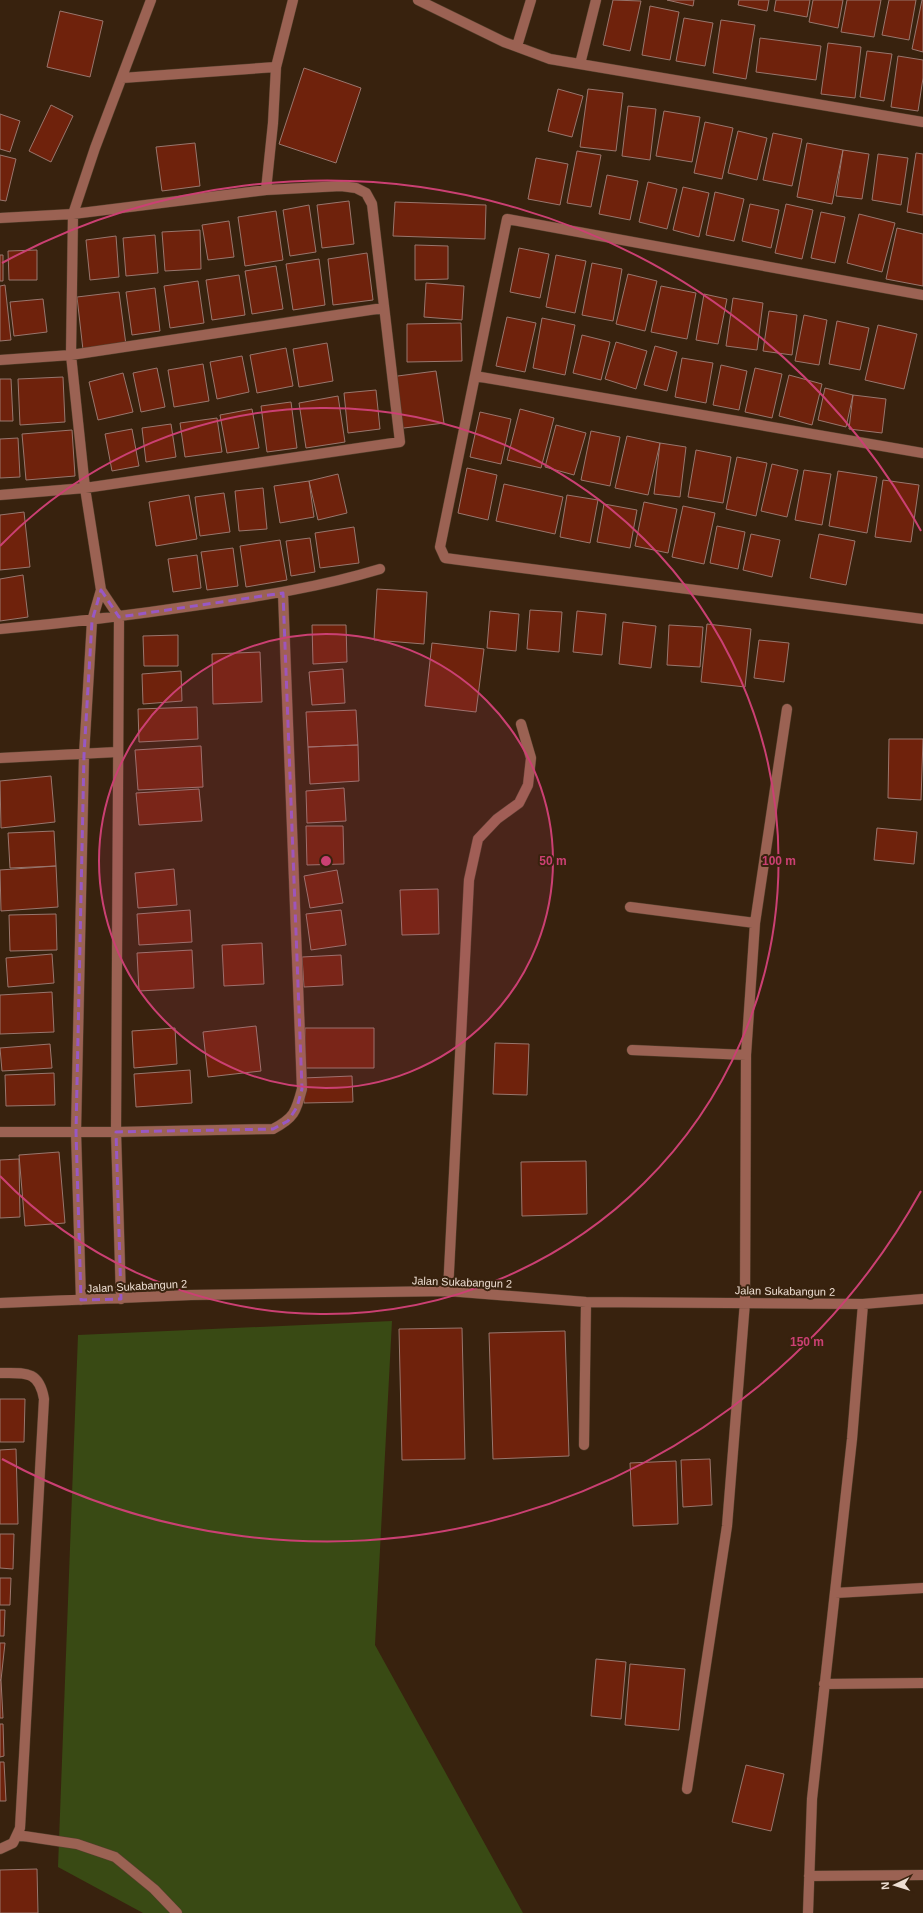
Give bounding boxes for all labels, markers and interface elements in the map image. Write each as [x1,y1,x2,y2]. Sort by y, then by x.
centre of rings [319,854,333,868]
text: 50 m [539,854,567,868]
text: 100 m [762,854,796,868]
street label: Jalan Sukabangun 2 [412,1274,512,1290]
street label: Jalan Sukabangun 2 [87,1277,187,1295]
street label: Jalan Sukabangun 2 [735,1284,835,1298]
text: 150 m [790,1335,824,1349]
north arrow [875,1865,915,1905]
text: N [879,1881,891,1890]

